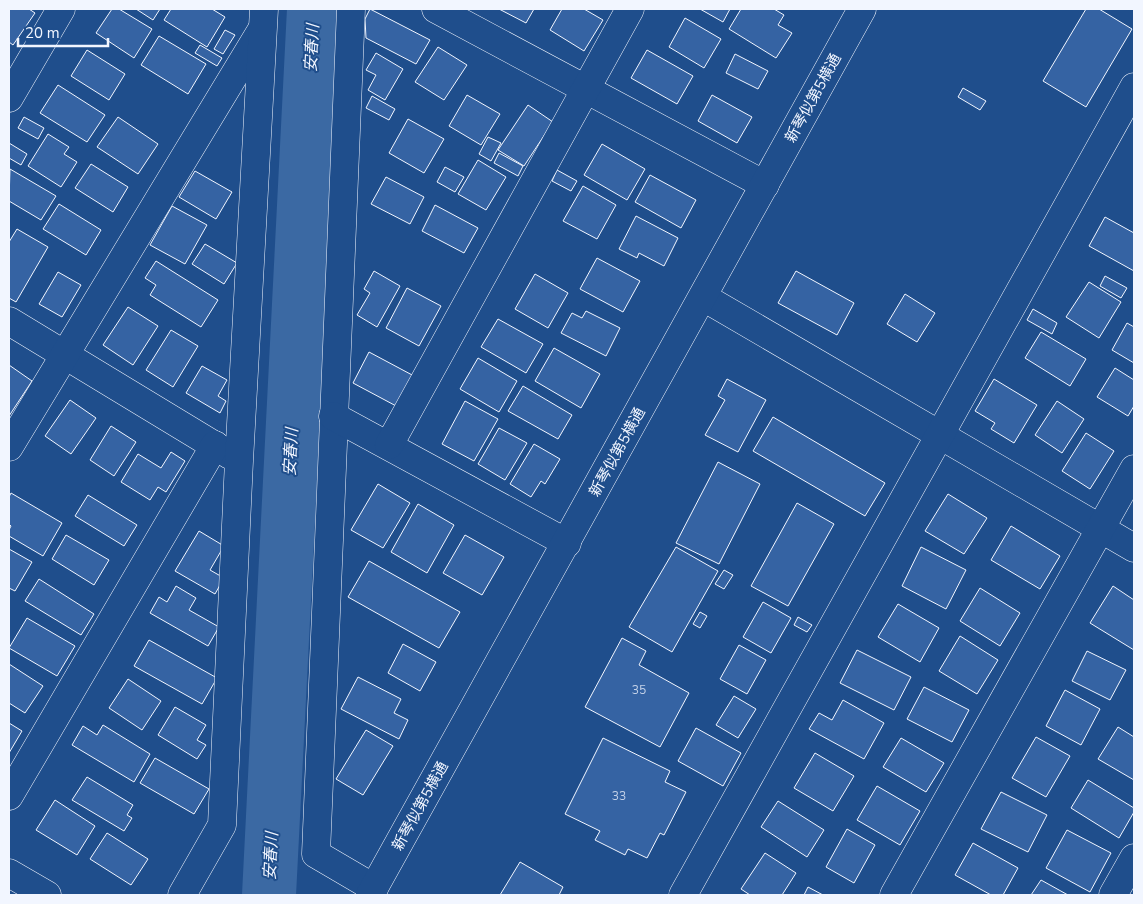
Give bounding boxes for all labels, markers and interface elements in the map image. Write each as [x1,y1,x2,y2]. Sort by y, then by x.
scale bar [18,15,108,47]
water label: 安春川 [300,21,324,73]
text: 20 m [25,23,60,43]
street label: 新琴似第5横通 [780,50,846,146]
street label: 新琴似第5横通 [584,404,650,500]
water label: 安春川 [279,425,303,477]
house number: 35 [632,682,646,698]
street label: 新琴似第5横通 [387,758,453,854]
house number: 33 [612,788,626,804]
water label: 安春川 [259,829,283,881]

